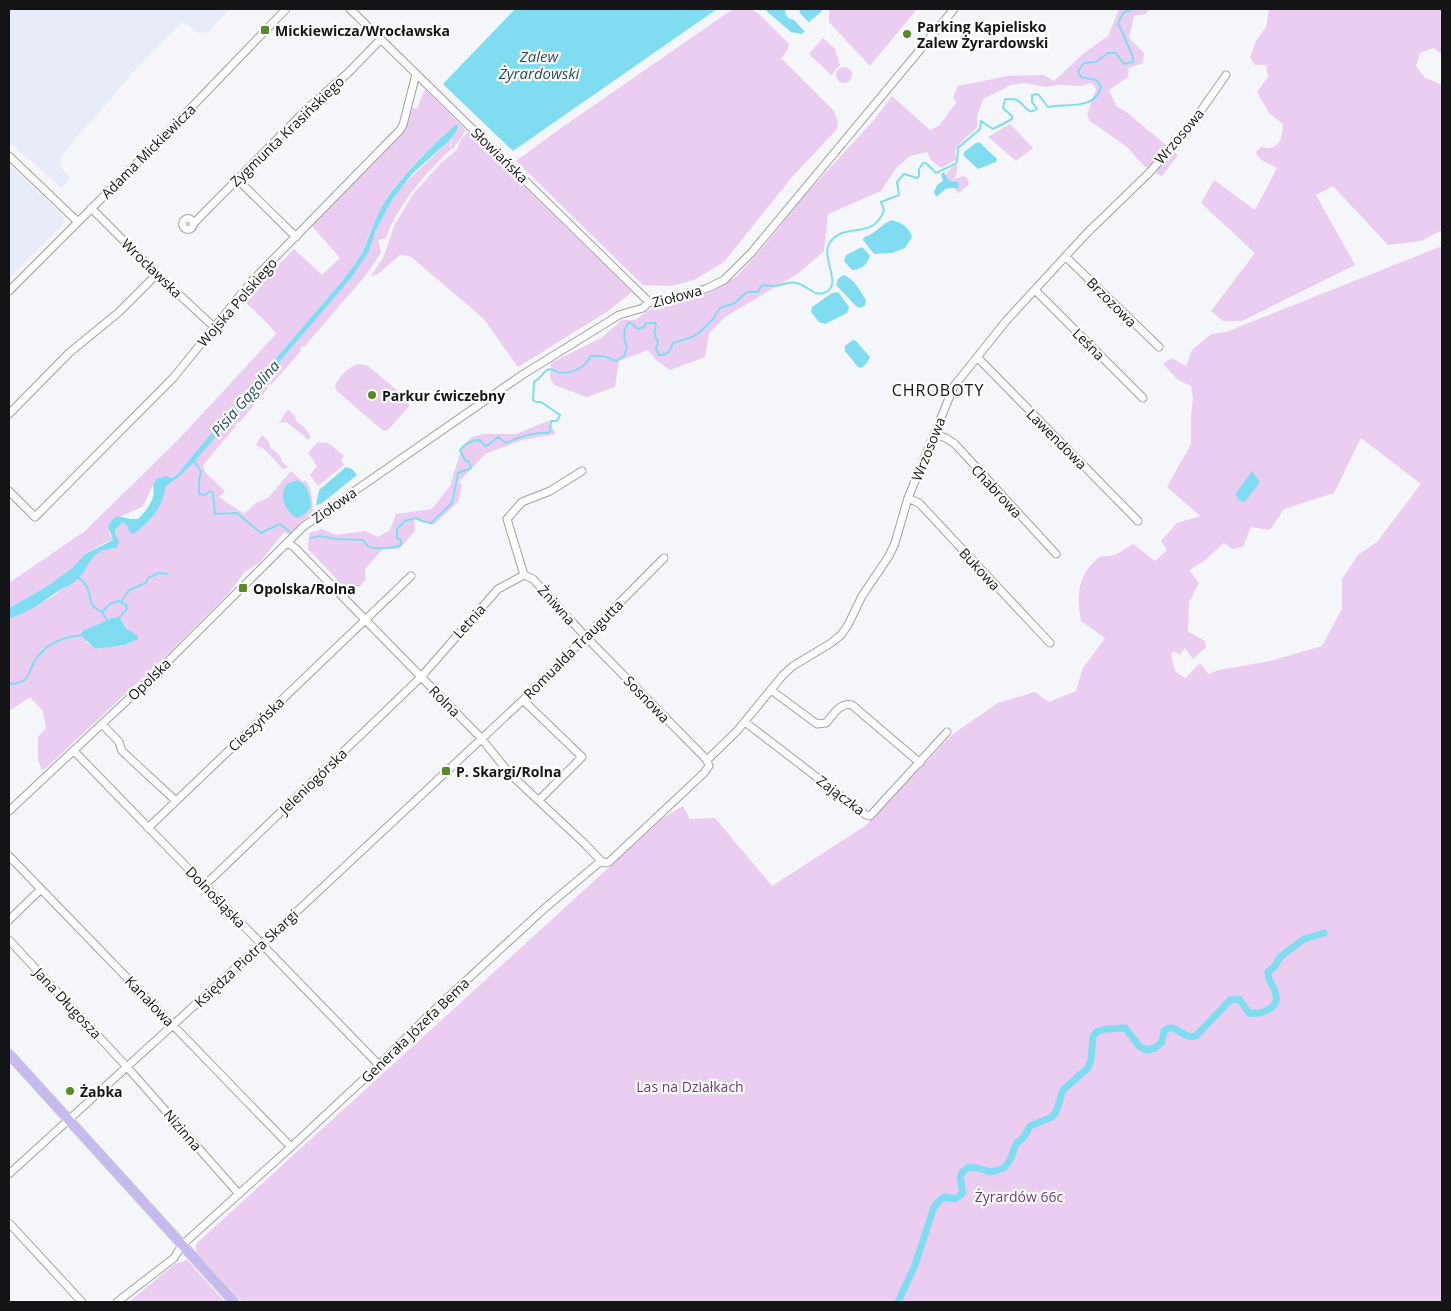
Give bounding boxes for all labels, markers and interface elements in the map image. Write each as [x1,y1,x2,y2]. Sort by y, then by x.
place label: Parking Kąpielisko Zalew Żyrardowski [917,17,1048,52]
place label: Mickiewicza/Wrocławska [275,21,450,40]
marker: Mickiewicza/Wrocławska [259,24,271,36]
marker: Parking Kąpielisko Zalew Żyrardowski [901,28,913,40]
water label: Zalew Żyrardowski [498,46,580,83]
street label: Zygmunta Krasińskiego [226,72,348,190]
street label: Adama Mickiewicza [97,100,199,202]
street label: Wrzosowa [1150,104,1208,168]
street label: Słowiańska [467,123,533,187]
street label: Wrocławska [117,234,187,302]
street label: Wojska Polskiego [193,253,281,351]
street label: Brzozowa [1083,273,1141,331]
street label: Ziołowa [650,280,704,312]
street label: Leśna [1069,324,1109,364]
water label: Pisia Gągolina [206,355,284,440]
district label: CHROBOTY [892,379,984,401]
place label: Parkur ćwiczebny [382,386,505,405]
marker: Parkur ćwiczebny [366,389,378,401]
street label: Lawendowa [1023,405,1091,473]
street label: Wrzosowa [907,414,949,484]
street label: Chabrowa [967,460,1027,522]
street label: Ziołowa [308,483,360,527]
street label: Bukowa [955,543,1005,595]
place label: Opolska/Rolna [253,579,356,598]
street label: Żniwna [534,581,580,629]
marker: Opolska/Rolna [237,582,249,594]
street label: Romualda Traugutta [519,595,627,703]
street label: Letnia [449,600,489,642]
street label: Opolska [123,654,175,704]
street label: Sosnowa [620,671,674,727]
street label: Rolna [425,681,465,721]
street label: Cieszyńska [224,693,288,755]
street label: Jeleniogórska [274,744,351,819]
place label: P. Skargi/Rolna [456,762,561,781]
marker: P. Skargi/Rolna [440,765,452,777]
street label: Zajączka [813,771,869,819]
street label: Dolnośląska [182,862,250,932]
street label: Księdza Piotra Skargi [190,905,302,1011]
street label: Jana Długosza [29,962,106,1043]
street label: Kanałowa [121,972,179,1030]
street label: Generała Józefa Bema [357,973,473,1087]
park label: Las na Działkach [636,1077,744,1096]
place label: Żabka [80,1082,123,1101]
marker: Żabka [64,1085,76,1097]
street label: Nizinna [160,1105,206,1155]
park label: Żyrardów 66c [975,1187,1064,1206]

